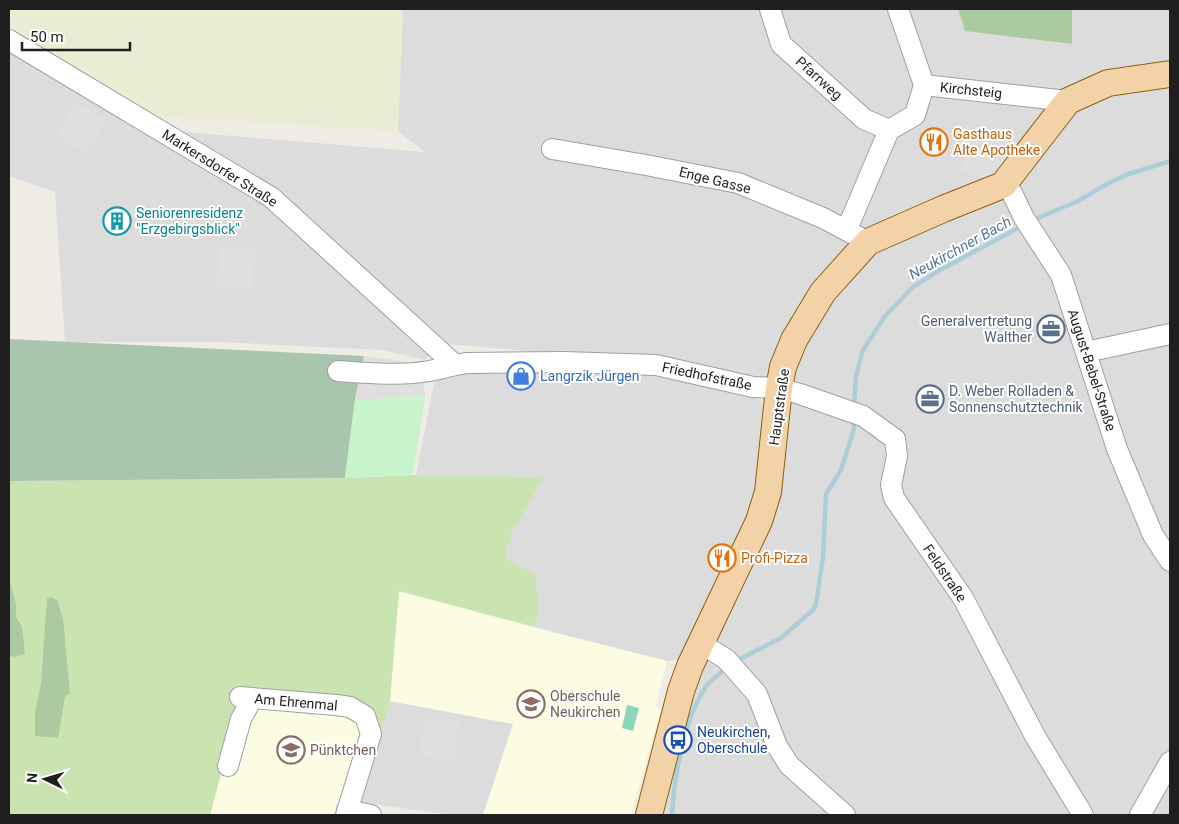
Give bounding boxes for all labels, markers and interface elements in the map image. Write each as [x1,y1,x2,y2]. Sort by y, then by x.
scale bar [22,20,130,52]
text: 50 m [30,28,64,46]
street label: Pfarrweg [793,53,845,103]
street label: Kirchsteig [939,79,1003,101]
street label: Markersdorfer Straße [159,126,281,210]
place label: Gasthaus Alte Apotheke [953,126,1040,158]
restaurant icon: Gasthaus Alte Apotheke [919,127,949,157]
street label: Enge Gasse [677,163,753,197]
place label: Seniorenresidenz "Erzgebirgsblick" [136,205,243,237]
building icon: Seniorenresidenz "Erzgebirgsblick" [102,206,132,236]
water label: Neukirchner Bach [906,212,1014,284]
street label: August-Bebel-Straße [1065,307,1119,433]
place label: Generalvertretung Walther [921,313,1032,345]
office icon: Generalvertretung Walther [1036,314,1066,344]
street label: Friedhofstraße [661,359,753,393]
shop icon: Langrzik Jürgen [506,361,536,391]
place label: Langrzik Jürgen [540,368,639,384]
street label: Hauptstraße [766,368,792,446]
place label: D. Weber Rolladen & Sonnenschutztechnik [949,383,1084,415]
office icon: D. Weber Rolladen & Sonnenschutztechnik [915,384,945,414]
street label: Feldstraße [920,541,970,605]
restaurant icon: Profi-Pizza [707,543,737,573]
place label: Profi-Pizza [741,550,808,566]
place label: Oberschule Neukirchen [550,688,620,720]
school or university icon: Oberschule Neukirchen [516,689,546,719]
street label: Am Ehrenmal [254,690,338,714]
place label: Neukirchen, Oberschule [697,724,770,756]
bus stop icon: Neukirchen, Oberschule [663,725,693,755]
school or university icon: Pünktchen [276,735,306,765]
place label: Pünktchen [310,742,376,758]
north arrow [20,754,70,804]
text: N [24,772,40,783]

